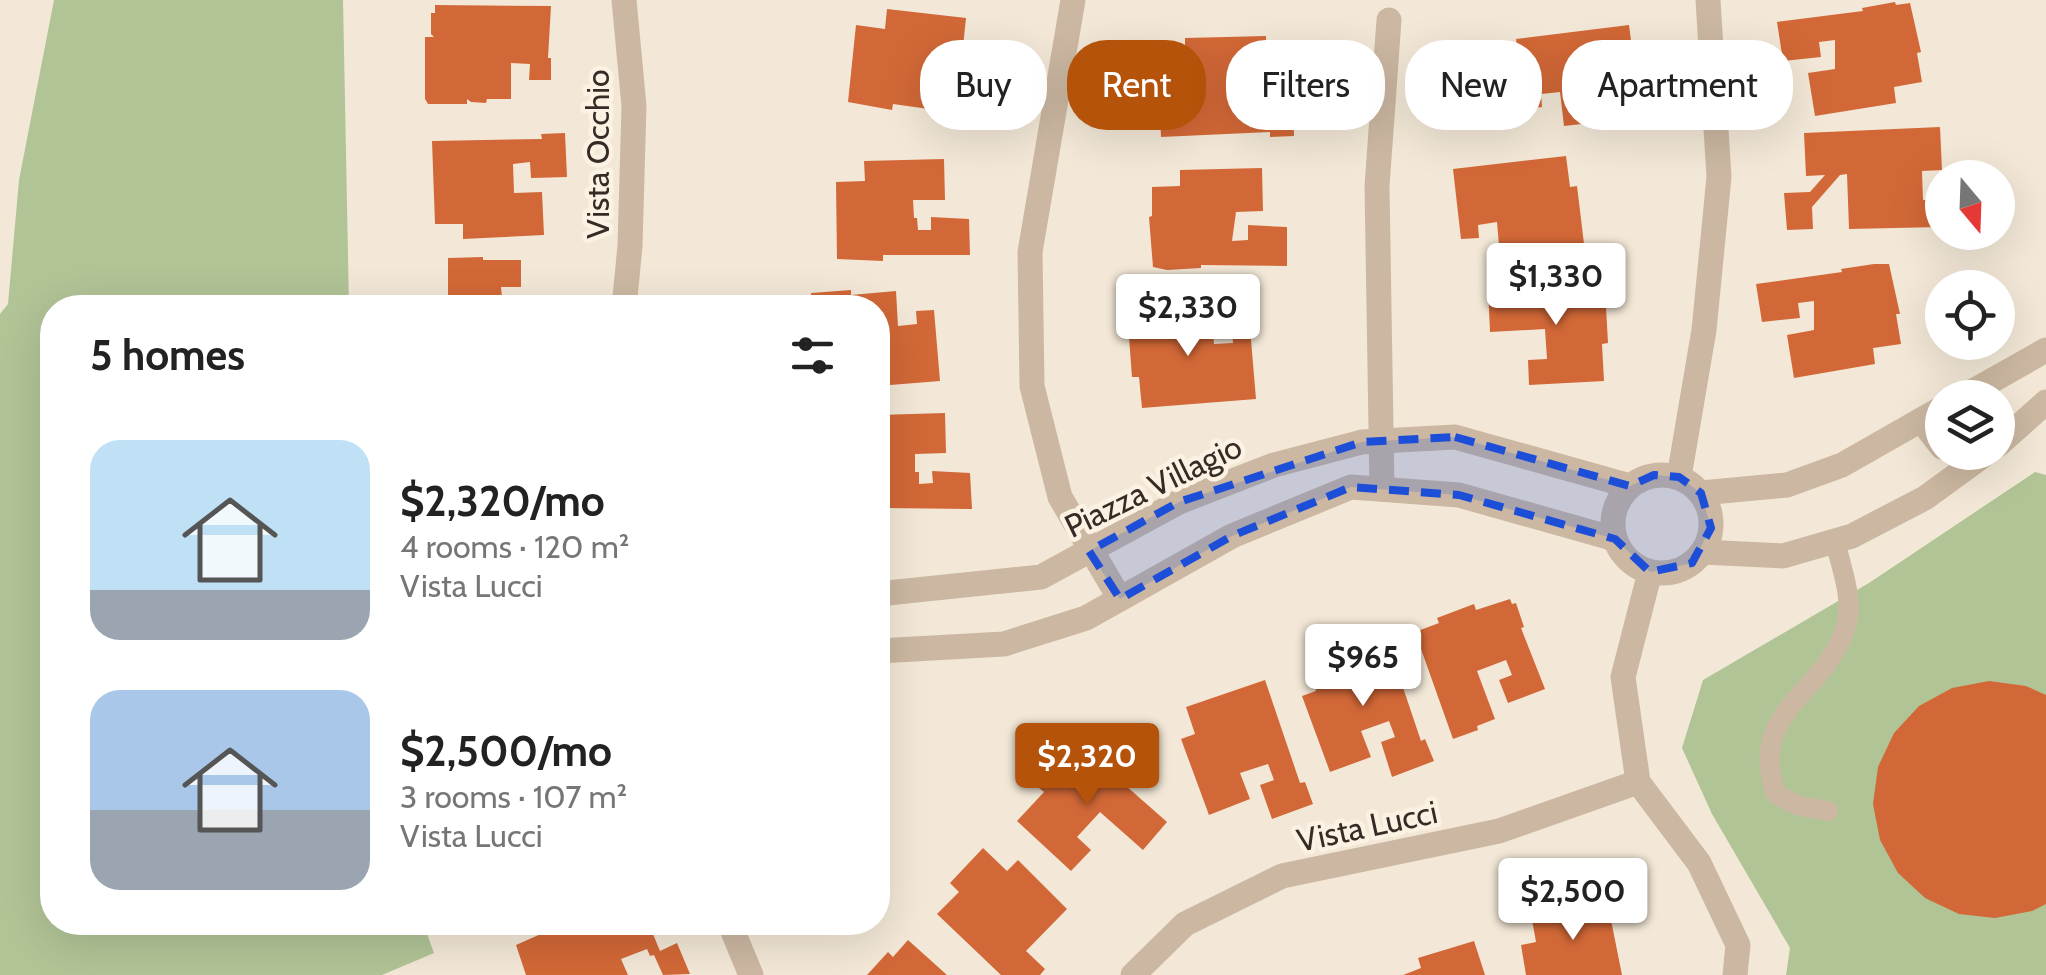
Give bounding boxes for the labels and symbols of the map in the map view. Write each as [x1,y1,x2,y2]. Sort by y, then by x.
street label: Vista Occhio [578,69,617,239]
north arrow [1925,160,2015,250]
pin: $1,330 [1475,243,1637,328]
pin: $2,330 [1107,274,1269,359]
street label: Piazza Villagio [1058,426,1248,546]
pin: $965 [1304,624,1422,709]
pin: $2,320 [1006,723,1168,808]
street label: Vista Lucci [1293,792,1441,860]
pin: $2,500 [1492,858,1654,943]

